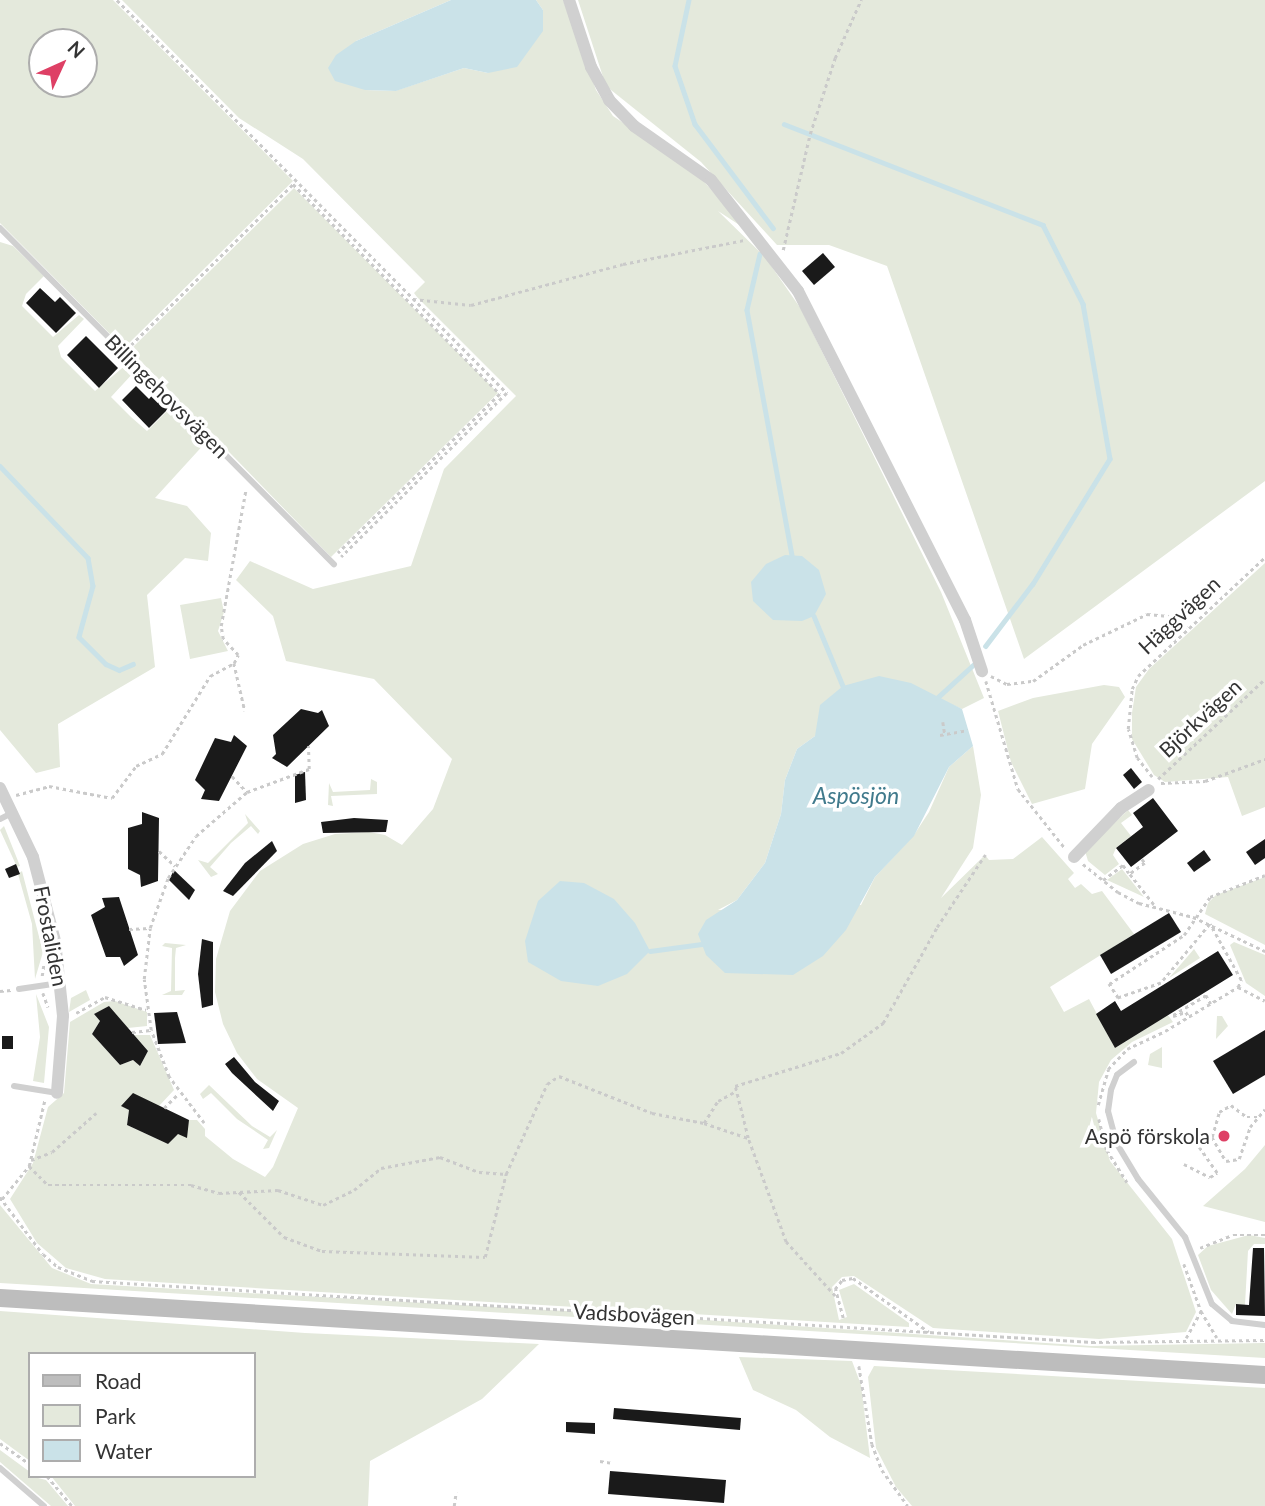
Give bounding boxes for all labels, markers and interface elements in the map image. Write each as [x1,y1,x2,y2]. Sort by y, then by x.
north arrow [28,28,98,98]
text: N [63,36,90,63]
street label: Billingehovsvägen [100,329,234,463]
street label: Häggvägen [1133,571,1225,659]
street label: Björkvägen [1154,674,1246,762]
water label: Aspösjön [813,781,899,809]
street label: Frostaliden [29,884,73,988]
place label: Aspö förskola [1085,1123,1210,1149]
marker: Aspö förskola [1216,1128,1232,1144]
street label: Vadsbovägen [572,1298,696,1330]
legend [28,1352,256,1478]
text: Road [95,1368,142,1393]
text: Park [95,1403,136,1428]
text: Water [95,1438,152,1463]

